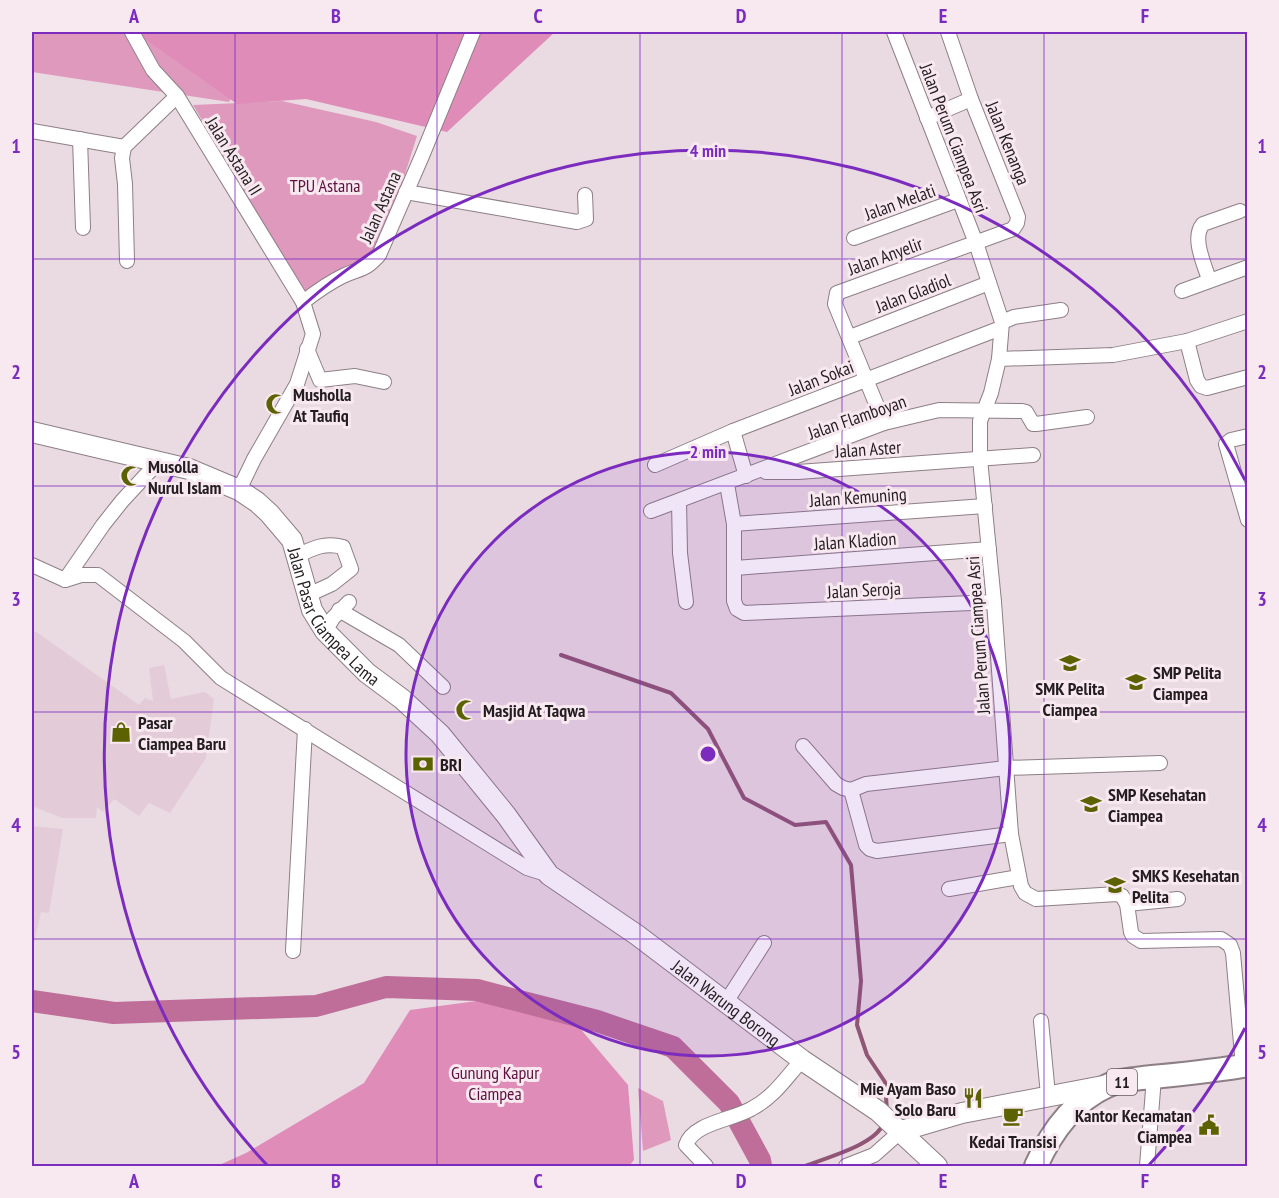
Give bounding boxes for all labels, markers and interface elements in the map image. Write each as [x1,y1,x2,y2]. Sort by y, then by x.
text: A [128,3,140,29]
text: B [331,3,341,29]
text: C [533,3,543,29]
text: D [736,3,747,29]
text: E [939,3,947,29]
text: F [1141,3,1149,29]
street label: Jalan Perum Ciampea Asri [915,59,993,216]
street label: Jalan Kenanga [980,97,1035,188]
street label: Jalan Astana II [200,112,267,200]
text: 1 [11,133,21,159]
text: 1 [1257,133,1267,159]
text: 4 min [690,139,726,162]
street label: Jalan Astana [354,168,406,247]
park label: TPU Astana [290,174,360,197]
street label: Jalan Melati [860,179,939,226]
street label: Jalan Anyelir [844,232,926,280]
street label: Jalan Gladiol [871,268,955,318]
street label: Jalan Sokai [784,355,857,401]
text: 2 [11,359,21,385]
text: 2 [1257,359,1267,385]
place label: Musholla At Taufiq [292,383,352,427]
street label: Jalan Flamboyan [804,389,909,445]
mosque icon: Musholla At Taufiq [264,392,288,416]
street label: Jalan Aster [833,435,902,463]
text: 2 min [690,440,726,463]
place label: Musolla Nurul Islam [148,455,222,499]
mosque icon: Musolla Nurul Islam [119,464,143,488]
street label: Jalan Kemuning [808,482,907,512]
street label: Jalan Kladion [812,527,897,555]
street label: Jalan Pasar Ciampea Lama [283,543,385,690]
street label: Jalan Perum Ciampea Asri [961,555,995,716]
street label: Jalan Seroja [826,577,901,603]
text: 3 [11,586,21,612]
text: 3 [1257,586,1267,612]
school or university icon: SMK Pelita Ciampea [1058,651,1082,675]
place label: SMP Pelita Ciampea [1153,661,1221,705]
school or university icon: SMP Pelita Ciampea [1124,670,1148,694]
place label: SMK Pelita Ciampea [1035,677,1105,721]
mosque icon: Masjid At Taqwa [454,698,478,722]
place label: Masjid At Taqwa [483,699,585,722]
place label: Pasar Ciampea Baru [138,711,226,755]
shop icon: Pasar Ciampea Baru [109,720,133,744]
centre of rings [698,744,718,764]
bank icon: BRI [411,752,435,776]
place label: BRI [440,753,462,776]
place label: SMP Kesehatan Ciampea [1108,783,1206,827]
school or university icon: SMP Kesehatan Ciampea [1079,792,1103,816]
text: 4 [11,812,21,838]
text: 4 [1257,812,1267,838]
place label: SMKS Kesehatan Pelita [1132,864,1239,908]
school or university icon: SMKS Kesehatan Pelita [1103,873,1127,897]
street label: Jalan Warung Borong [667,954,785,1051]
text: 5 [11,1039,21,1065]
text: 5 [1257,1039,1267,1065]
park label: Gunung Kapur Ciampea [451,1061,539,1105]
road number: 11 [1107,1069,1137,1095]
place label: Mie Ayam Baso Solo Baru [860,1077,956,1121]
restaurant icon: Mie Ayam Baso Solo Baru [961,1086,985,1110]
cafe icon: Kedai Transisi [1001,1104,1025,1128]
place label: Kantor Kecamatan Ciampea [1075,1104,1192,1148]
public building icon: Kantor Kecamatan Ciampea [1197,1113,1221,1137]
place label: Kedai Transisi [969,1130,1057,1153]
text: A [128,1168,140,1194]
text: B [331,1168,341,1194]
text: C [533,1168,543,1194]
text: D [736,1168,747,1194]
text: E [939,1168,947,1194]
text: F [1141,1168,1149,1194]

